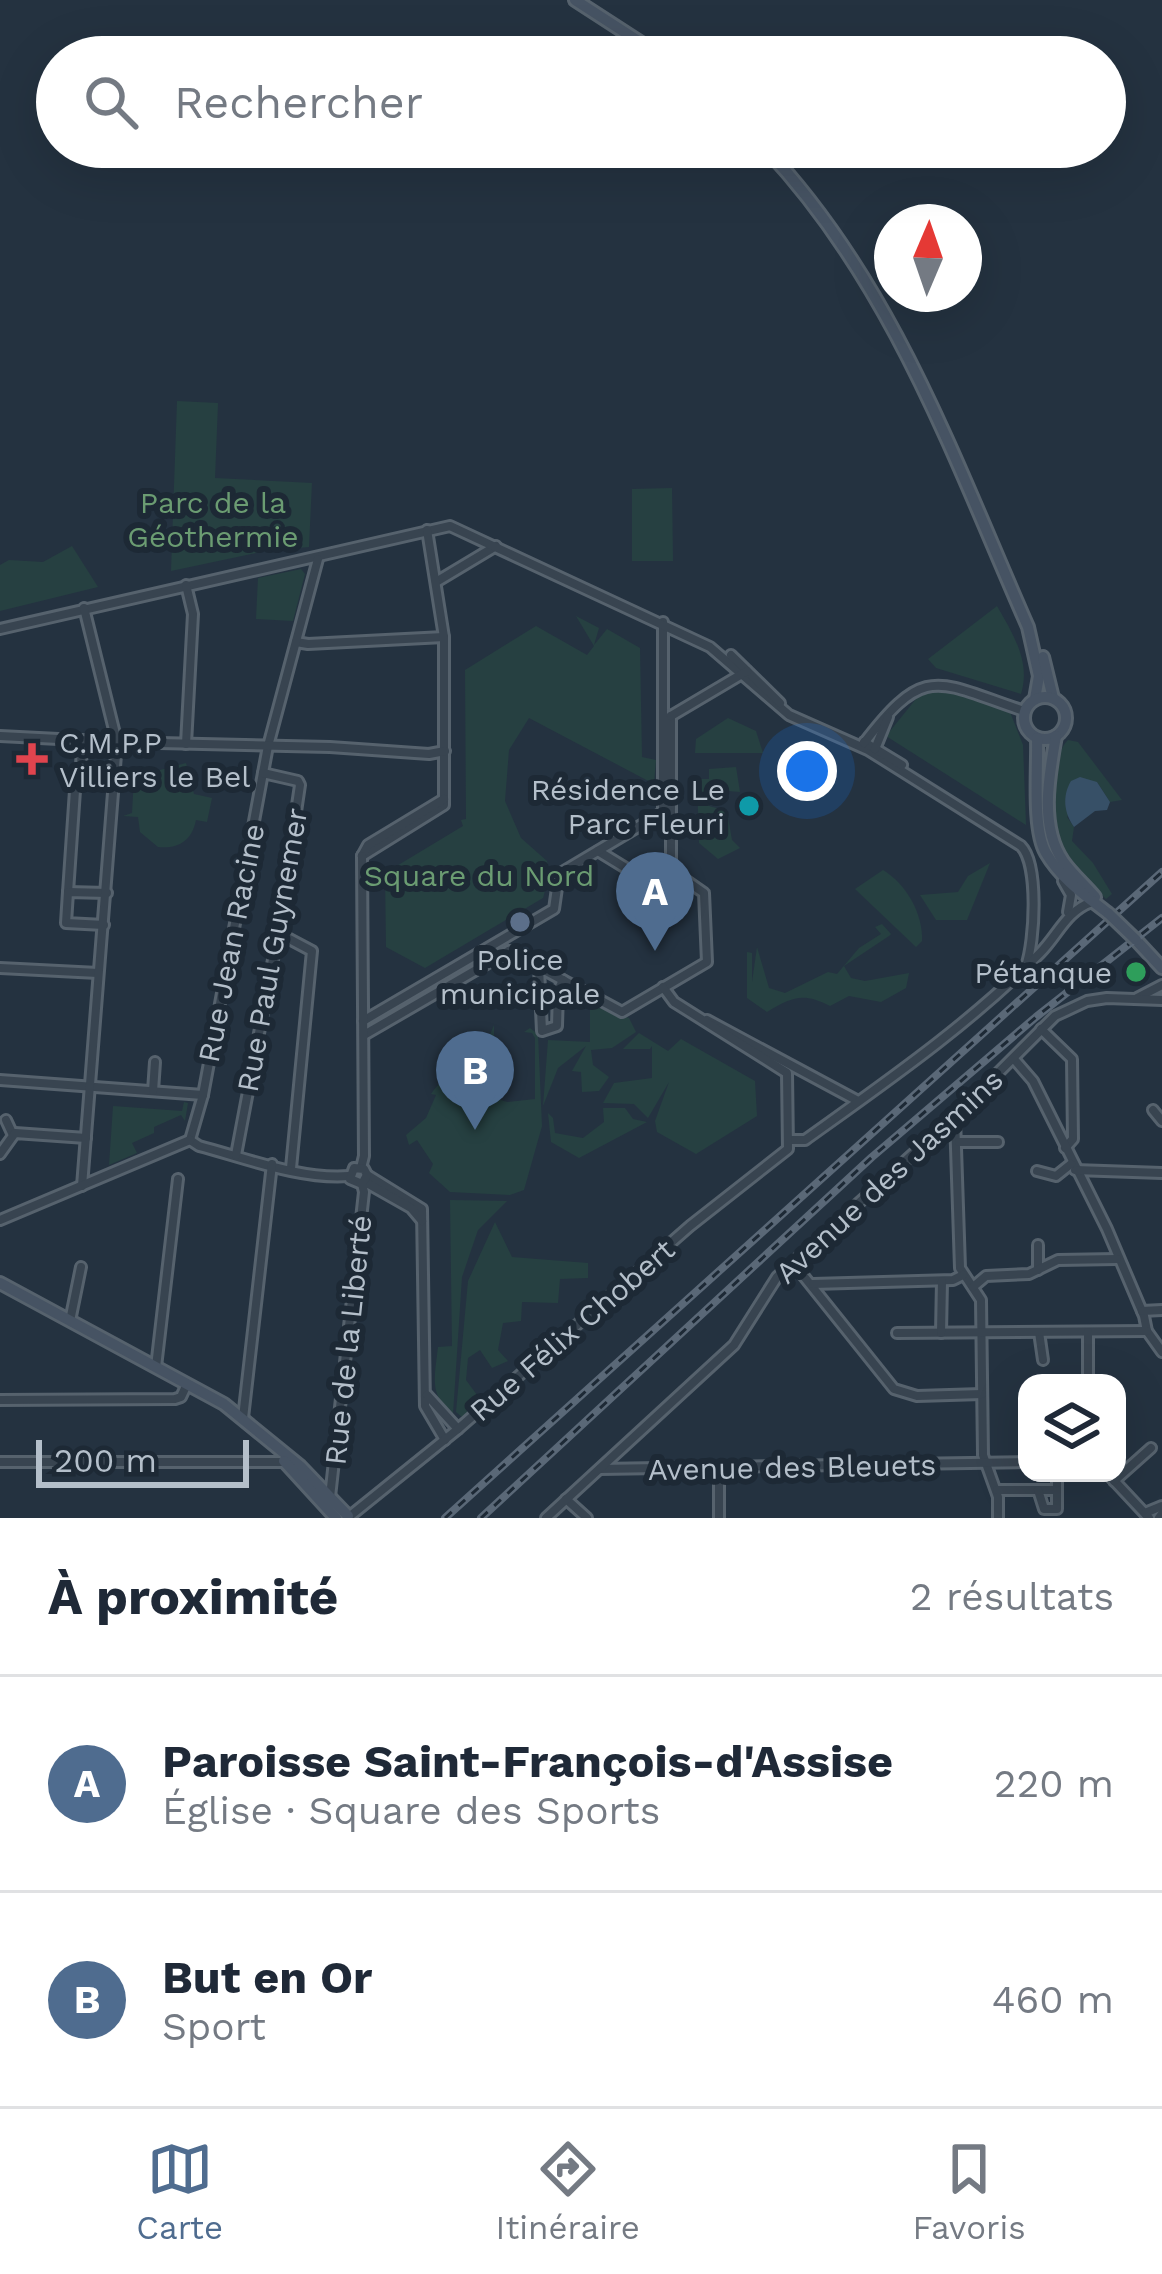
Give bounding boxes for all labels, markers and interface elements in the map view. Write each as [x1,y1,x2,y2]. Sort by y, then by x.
search box [36,36,1126,168]
icon: search [78,69,144,135]
text: Rechercher [174,76,423,129]
north arrow [874,204,982,312]
park label: Parc de la Géothermie [127,485,299,554]
place label: C.M.P.P Villiers le Bel [59,725,251,794]
your location [777,741,837,801]
marker: C.M.P.P Villiers le Bel [16,743,48,775]
place label: Résidence Le Parc Fleuri [531,772,725,841]
marker: Résidence Le Parc Fleuri [736,793,762,819]
street label: Rue Paul Guynemer [230,805,314,1095]
street label: Rue Jean Racine [191,821,271,1065]
pin: A [616,852,694,951]
park label: Square du Nord [364,858,594,893]
marker: Police municipale [507,909,533,935]
place label: Police municipale [440,942,600,1011]
place label: Pétanque [974,955,1112,990]
marker: Pétanque [1123,959,1149,985]
pin: B [436,1031,514,1130]
street label: Avenue des Jasmins [768,1062,1010,1290]
street label: Rue de la Liberté [317,1213,379,1467]
street label: Rue Félix Chobert [463,1231,682,1428]
map controls [1018,1374,1126,1482]
button: layers [1018,1374,1126,1482]
scale bar [36,1434,249,1487]
text: 200 m [54,1441,157,1480]
street label: Avenue des Bleuets [648,1447,936,1487]
text: À proximité [48,1567,338,1626]
text: 2 résultats [910,1574,1114,1619]
text: Paroisse Saint-François-d'Assise [162,1735,893,1788]
text: A [74,1761,100,1806]
text: 220 m [994,1761,1114,1806]
text: Église · Square des Sports [162,1788,660,1833]
text: But en Or [162,1951,372,2004]
text: B [74,1977,100,2022]
text: 460 m [992,1977,1114,2022]
text: Sport [162,2004,266,2049]
tab: Carte [136,2136,223,2247]
tab: Itinéraire [496,2136,640,2247]
tab: Favoris [913,2136,1026,2247]

